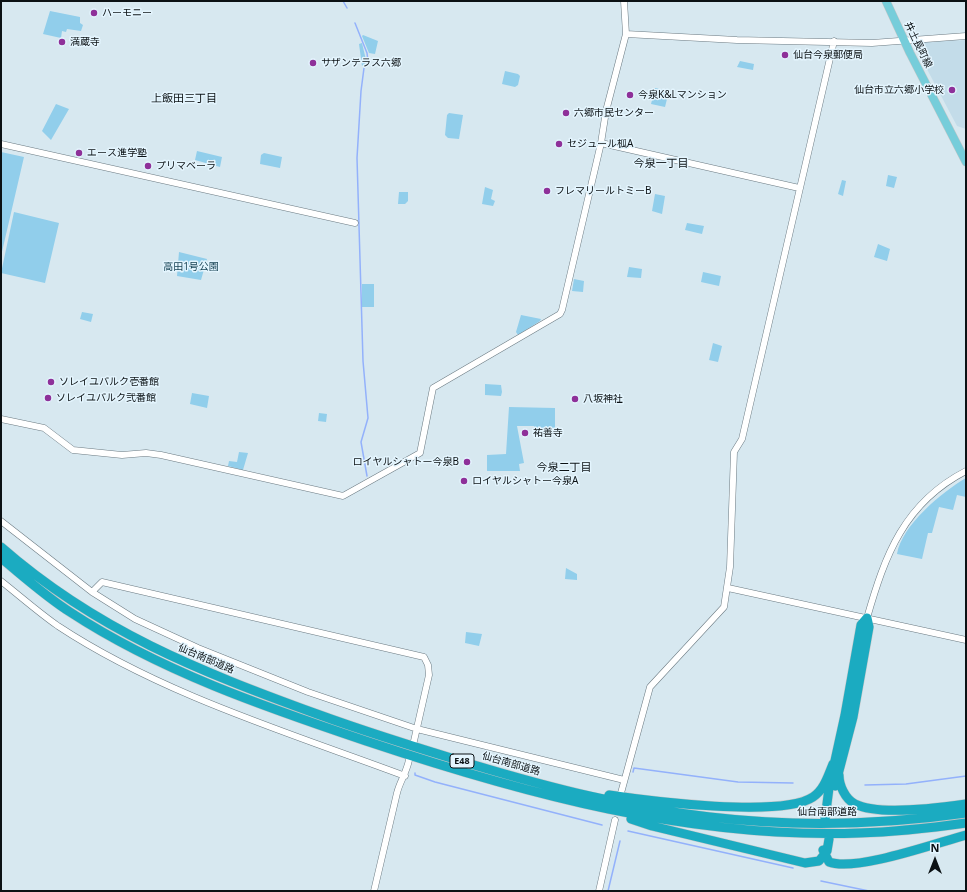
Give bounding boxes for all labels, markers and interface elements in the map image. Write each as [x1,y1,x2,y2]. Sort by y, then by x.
place label: ハーモニー [102,7,152,19]
marker: ハーモニー [89,8,99,18]
street label: 井土長町線 [902,20,934,70]
place label: 満蔵寺 [70,36,100,48]
marker: 満蔵寺 [57,37,67,47]
place label: 仙台今泉郵便局 [793,49,863,61]
marker: 仙台今泉郵便局 [780,50,790,60]
place label: サザンテラス六郷 [321,57,401,69]
marker: サザンテラス六郷 [308,58,318,68]
place label: 仙台市立六郷小学校 [854,84,944,96]
marker: 仙台市立六郷小学校 [947,85,957,95]
place label: 今泉K&Lマンション [638,89,727,101]
marker: 今泉K&Lマンション [625,90,635,100]
district label: 上飯田三丁目 [151,92,217,106]
place label: 六郷市民センター [574,107,654,119]
marker: 六郷市民センター [561,108,571,118]
place label: セジュール柧A [567,138,633,150]
marker: セジュール柧A [554,139,564,149]
place label: エース進学塾 [87,147,147,159]
marker: エース進学塾 [74,148,84,158]
district label: 今泉一丁目 [634,157,688,171]
place label: プリマベーラ [156,160,216,172]
marker: プリマベーラ [143,161,153,171]
place label: フレマリールトミーB [555,185,651,197]
marker: フレマリールトミーB [542,186,552,196]
park label: 高田1号公園 [163,261,219,273]
place label: ソレイユパルク壱番館 [59,376,159,388]
marker: ソレイユパルク壱番館 [46,377,56,387]
place label: ソレイユパルク弐番館 [56,392,156,404]
marker: ソレイユパルク弐番館 [43,393,53,403]
place label: 八坂神社 [583,393,623,405]
marker: 八坂神社 [570,394,580,404]
place label: 祐善寺 [533,427,563,439]
marker: 祐善寺 [520,428,530,438]
place label: ロイヤルシャトー今泉B [353,456,459,468]
marker: ロイヤルシャトー今泉B [462,457,472,467]
district label: 今泉二丁目 [537,461,591,475]
place label: ロイヤルシャトー今泉A [472,475,578,487]
marker: ロイヤルシャトー今泉A [459,476,469,486]
street label: 仙台南部道路 [176,642,236,676]
street label: 仙台南部道路 [481,750,541,778]
road number: E48 [450,754,474,768]
street label: 仙台南部道路 [797,806,857,818]
north arrow [915,840,955,880]
text: N [931,840,939,855]

